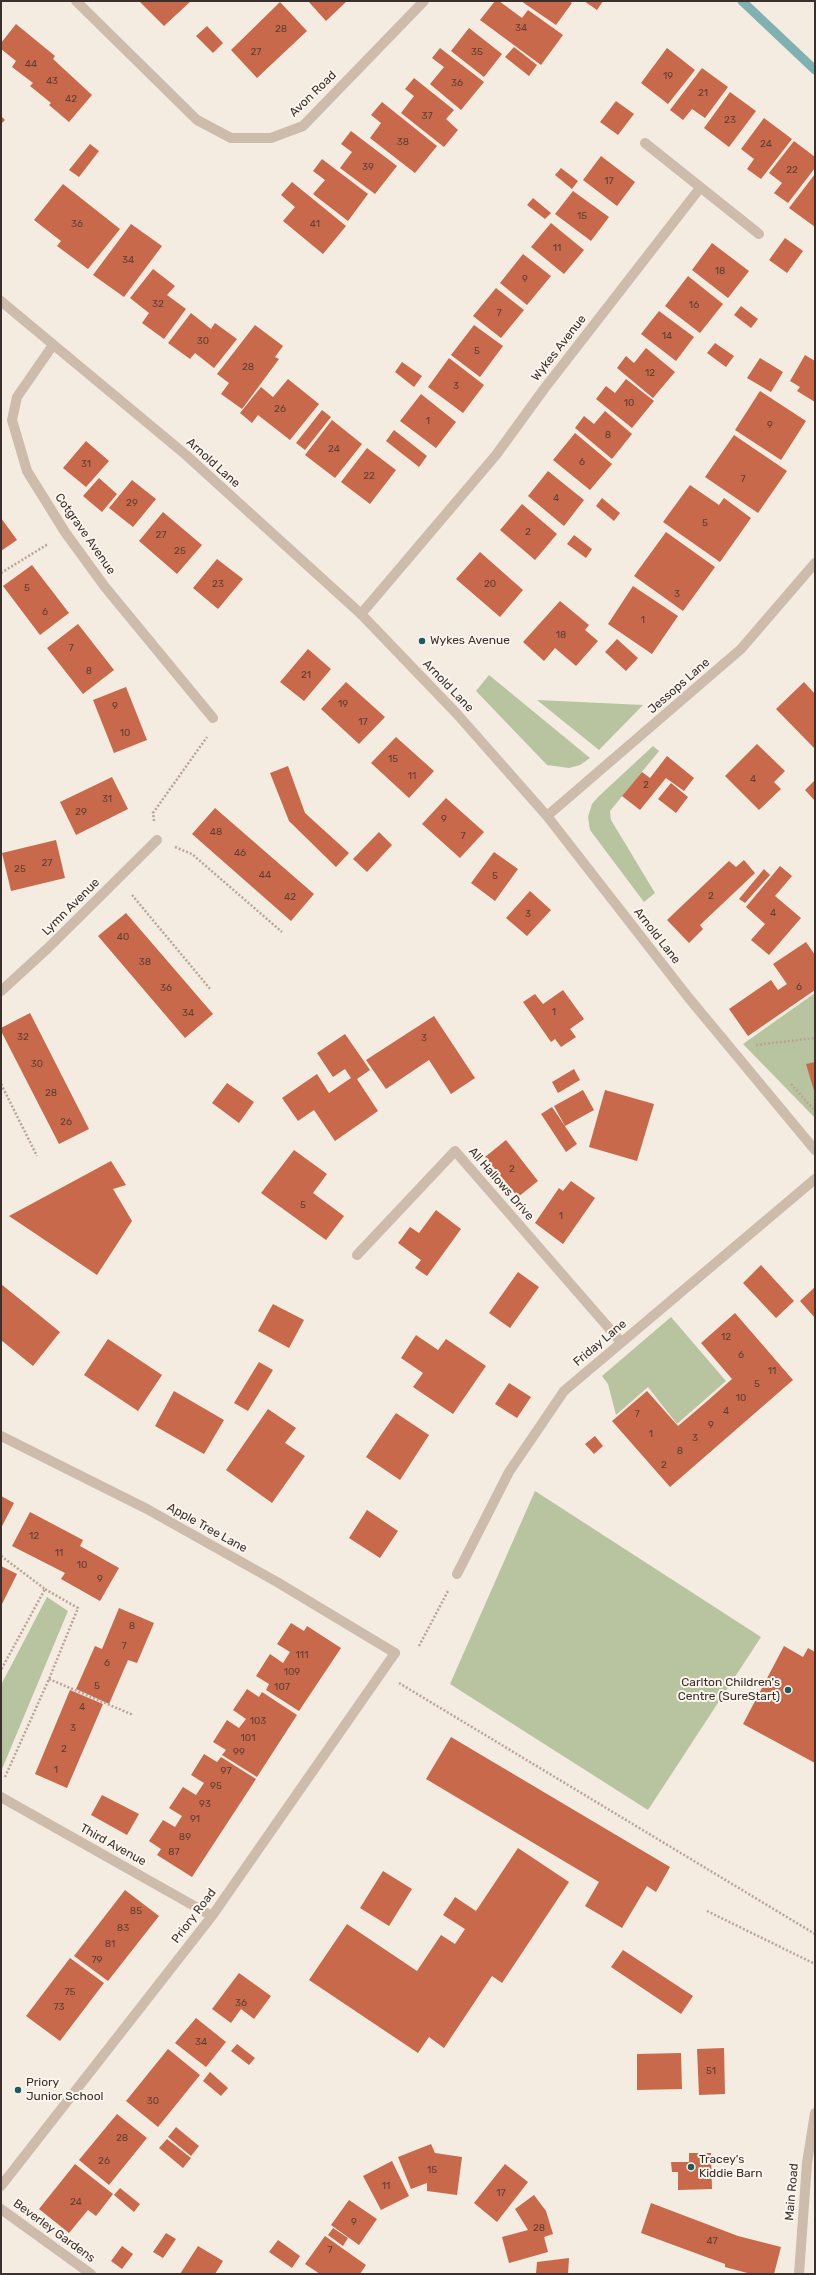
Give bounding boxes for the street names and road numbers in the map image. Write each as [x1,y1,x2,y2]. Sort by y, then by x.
street label: Avon Road [287,68,339,120]
street label: Wykes Avenue [529,312,589,384]
street label: Arnold Lane [183,435,243,491]
street label: Cotgrave Avenue [52,491,118,577]
street label: Jessops Lane [645,655,713,717]
street label: Arnold Lane [420,657,476,715]
street label: Lymn Avenue [39,875,103,939]
street label: Arnold Lane [631,905,683,967]
street label: All Hallows Drive [465,1145,537,1223]
street label: Friday Lane [571,1317,629,1369]
street label: Apple Tree Lane [165,1500,249,1556]
street label: Third Avenue [77,1821,149,1869]
street label: Priory Road [169,1886,219,1946]
street label: Main Road [782,2163,802,2221]
street label: Beverley Gardens [10,2196,98,2266]

